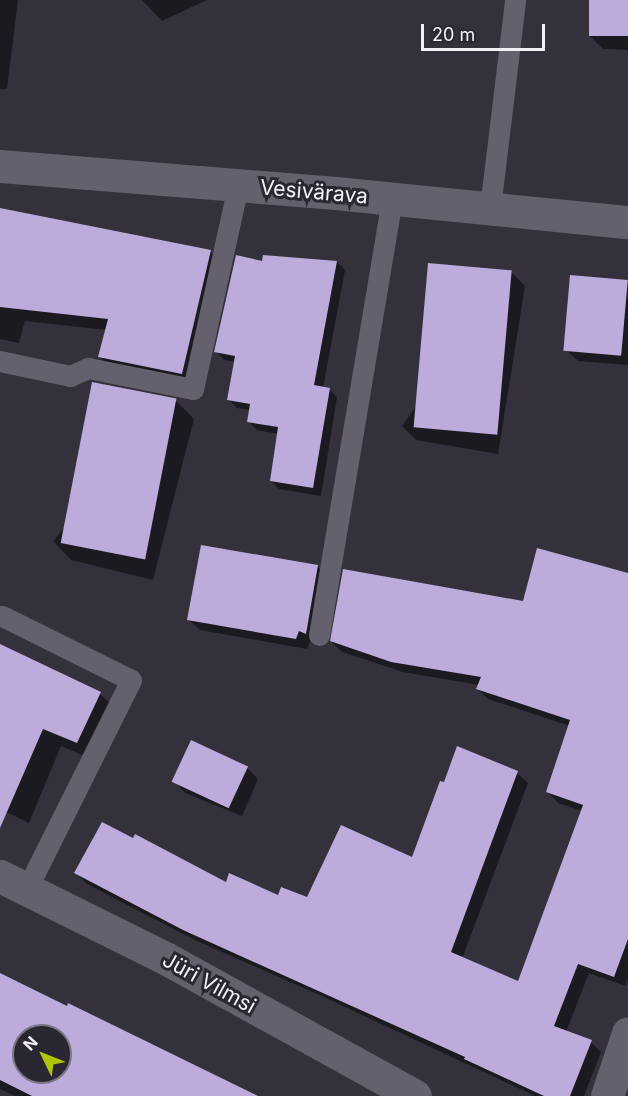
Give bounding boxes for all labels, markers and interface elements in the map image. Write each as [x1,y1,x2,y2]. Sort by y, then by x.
scale bar [424,12,548,50]
text: 20 m [432,24,475,45]
street label: Vesivärava [259,175,369,209]
street label: Jüri Vilmsi [158,947,260,1019]
north arrow [12,1024,72,1084]
text: N [19,1032,42,1054]

